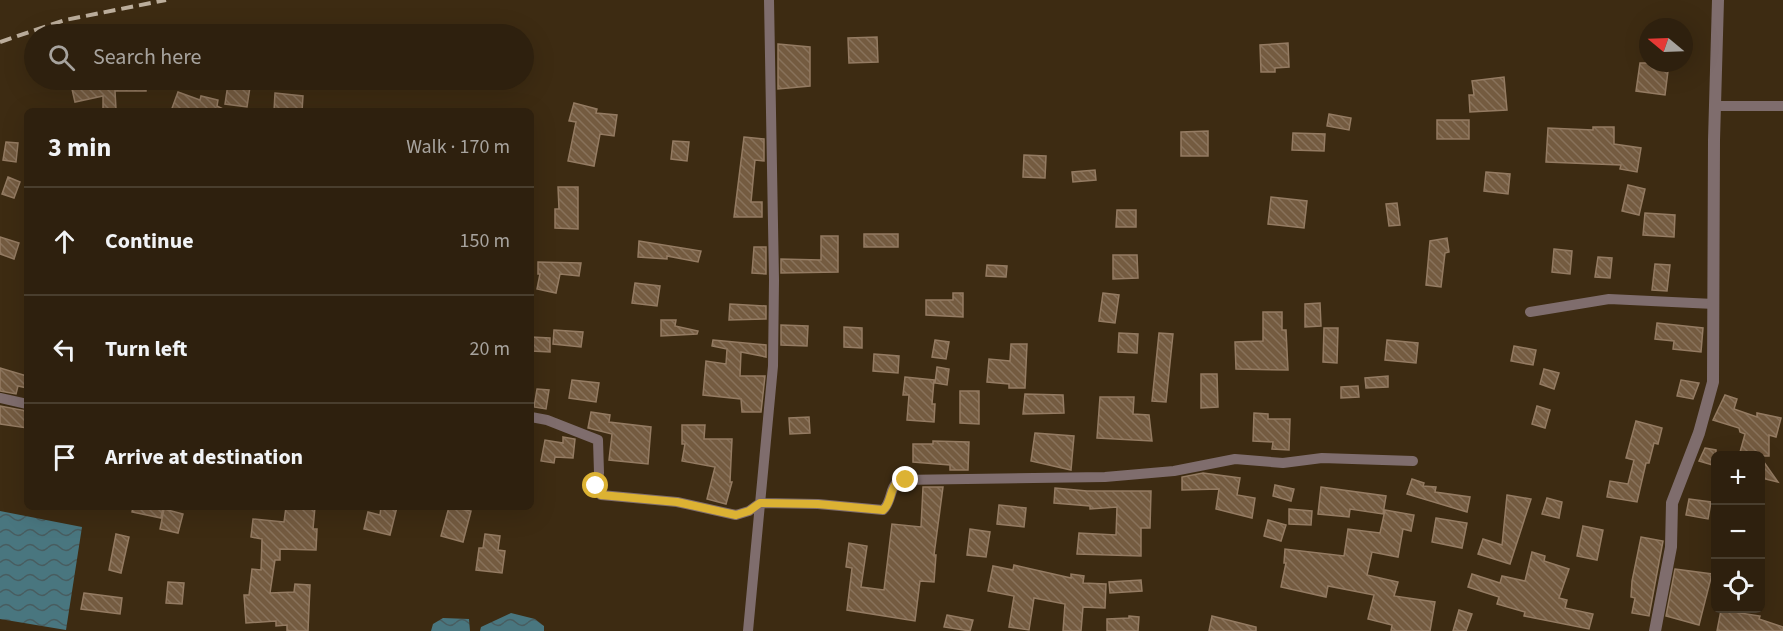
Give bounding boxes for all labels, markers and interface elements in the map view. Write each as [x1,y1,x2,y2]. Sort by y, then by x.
north arrow [1639,18,1693,72]
search box [24,24,534,90]
icon: search [45,41,78,74]
text: Search here [93,41,201,73]
text: 3 min [48,129,111,166]
text: Walk · 170 m [406,133,510,161]
icon: ahead [48,225,81,258]
text: Continue [105,225,194,257]
text: 150 m [460,227,510,255]
icon: left [48,333,81,366]
text: Turn left [105,333,187,365]
text: 20 m [470,335,510,363]
icon: arrive [48,441,81,474]
text: Arrive at destination [105,441,303,473]
map controls [1711,451,1765,613]
button: + [1711,451,1765,505]
route end [892,466,918,492]
route start [582,472,608,498]
button: − [1711,505,1765,559]
button: locate [1711,559,1765,613]

